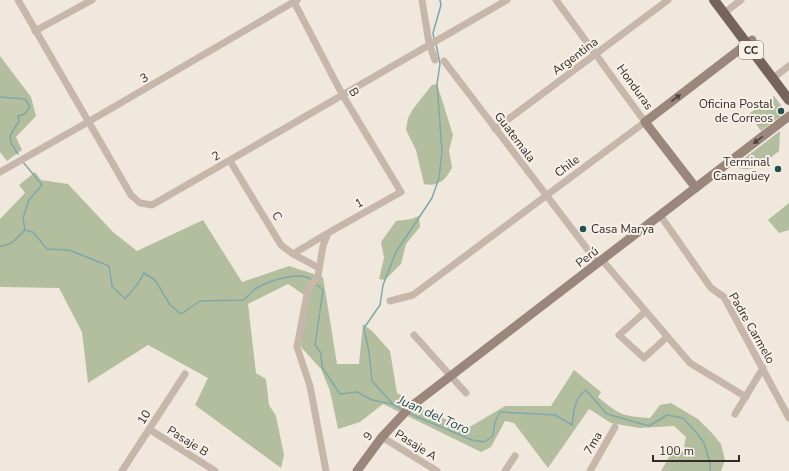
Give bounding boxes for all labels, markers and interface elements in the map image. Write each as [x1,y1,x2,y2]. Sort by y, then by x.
street label: Argentina [549,34,601,78]
road number: CC [739,41,763,59]
street label: Honduras [613,61,657,113]
street label: 3 [137,69,151,87]
street label: B [345,84,363,100]
one-way arrow [671,94,682,102]
place label: Oficina Postal de Correos [699,96,773,126]
marker: Oficina Postal de Correos [776,106,786,116]
street label: Guatemala [491,109,539,165]
one-way arrow [753,136,764,144]
street label: 2 [209,147,223,165]
street label: Chile [551,151,583,181]
place label: Terminal Camagüey [713,154,771,184]
marker: Terminal Camagüey [773,164,783,174]
street label: 1 [352,194,366,212]
street label: C [268,208,286,224]
place label: Casa Marya [591,221,654,237]
marker: Casa Marya [578,224,588,234]
street label: Perú [572,243,602,271]
street label: Padre Carmelo [725,289,779,367]
water label: Juan del Toro [394,391,472,439]
street label: 10 [133,407,155,427]
street label: Pasaje B [164,422,212,460]
street label: Pasaje A [392,426,440,464]
street label: 9 [359,428,377,444]
street label: 7ma [580,429,606,457]
scale bar [653,437,739,463]
text: 100 m [659,443,694,459]

